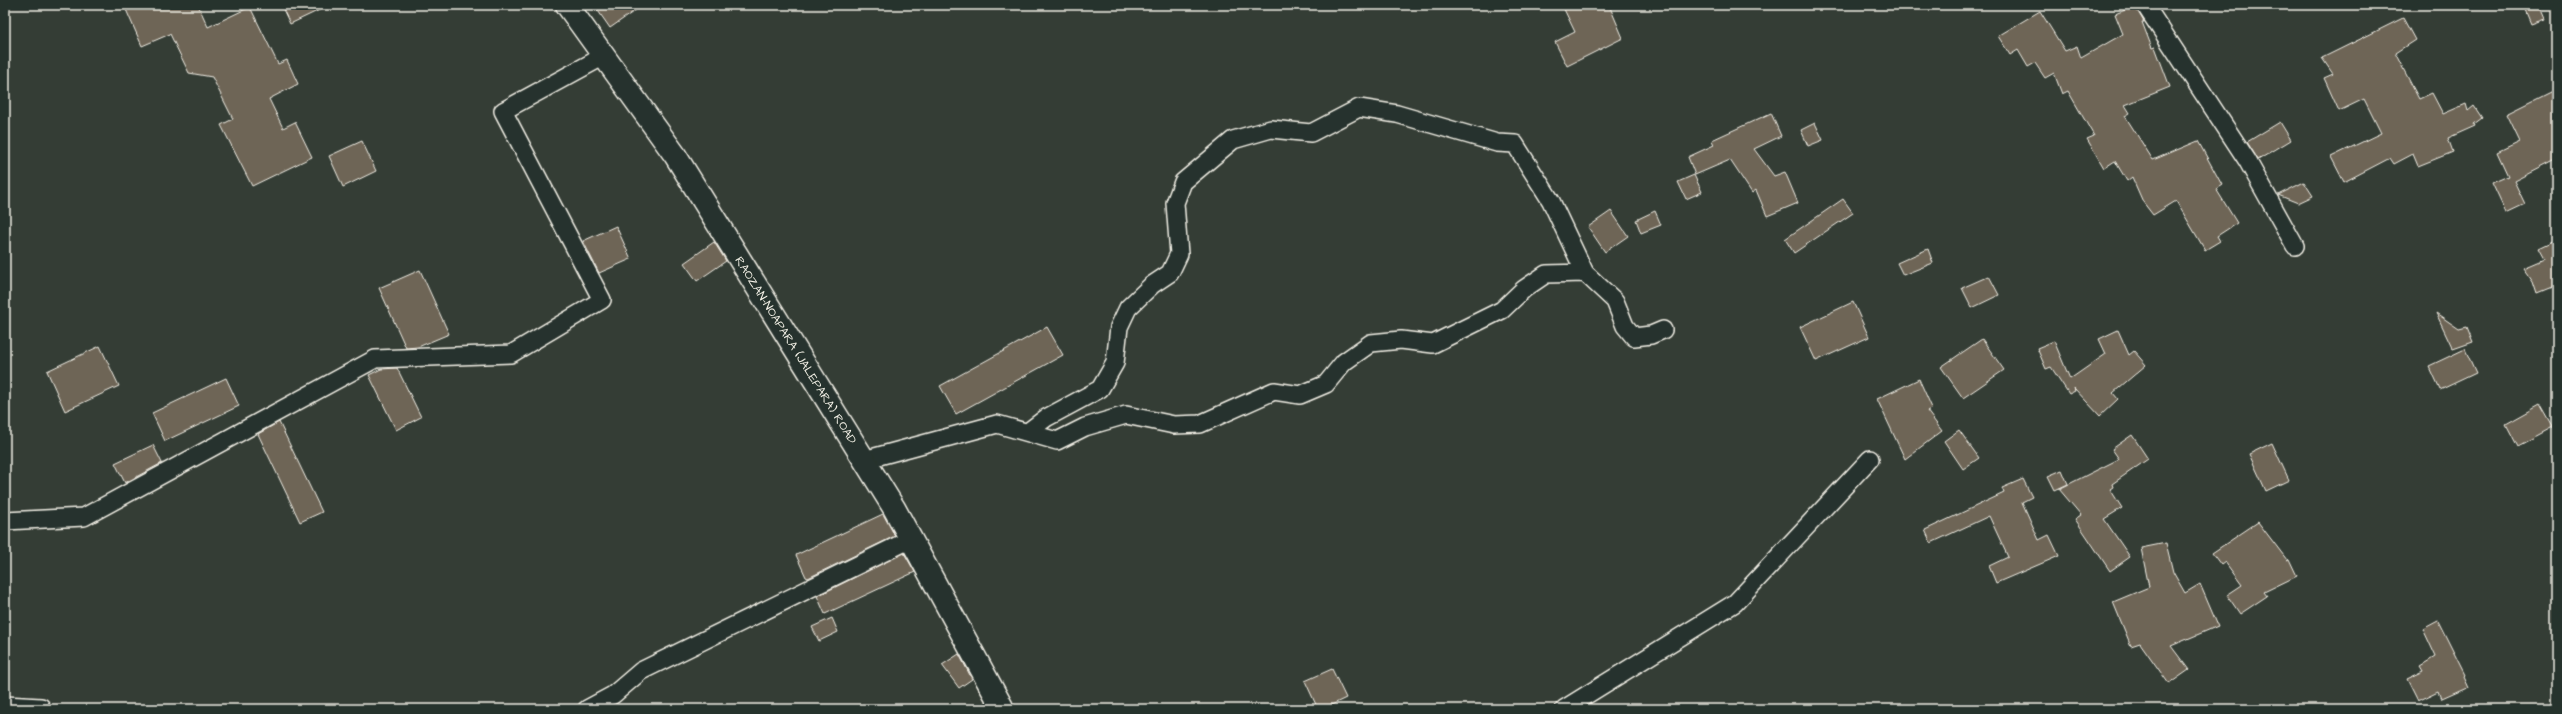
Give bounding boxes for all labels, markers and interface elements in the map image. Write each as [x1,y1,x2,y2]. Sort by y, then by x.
street label: RAOZAN-NOAPARA (JALEPARA) ROAD [731,253,861,447]

